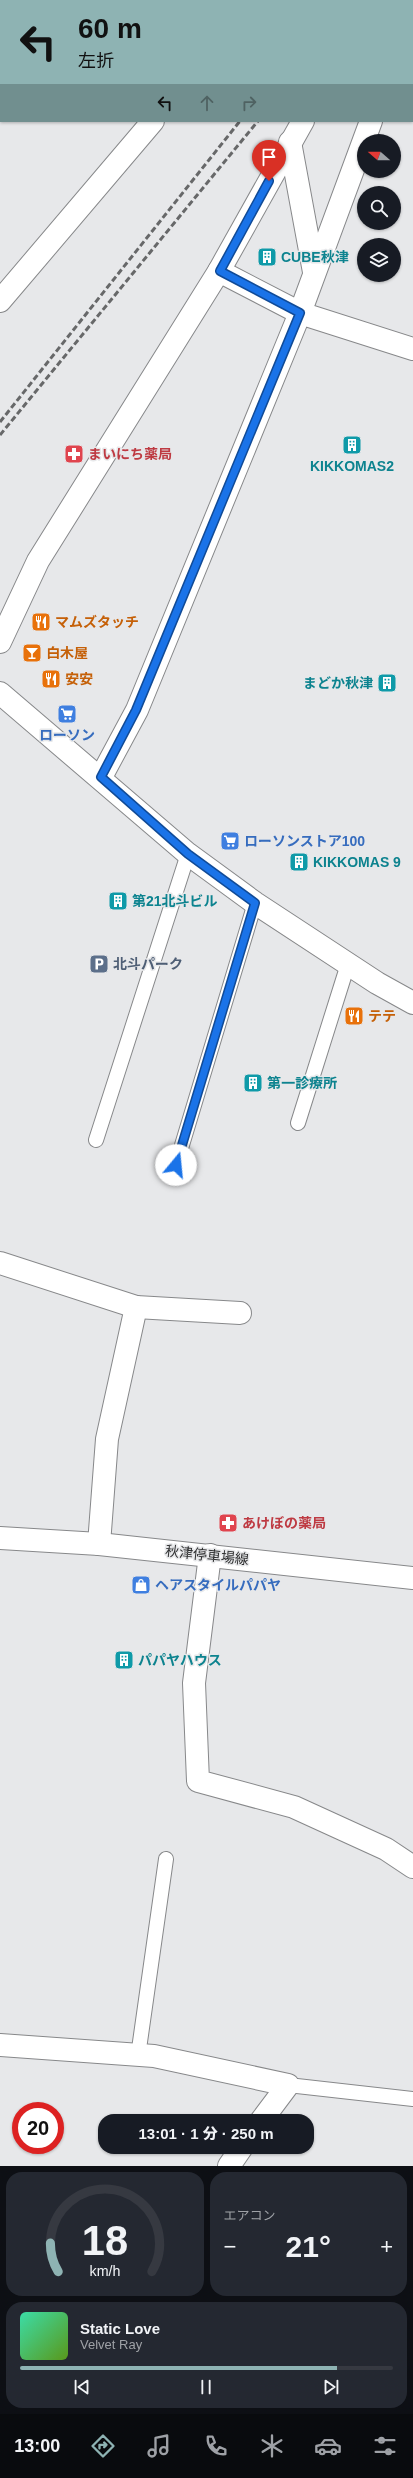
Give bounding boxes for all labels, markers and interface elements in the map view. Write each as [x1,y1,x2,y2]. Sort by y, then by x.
text: 60 m [78,13,142,44]
icon: left [12,16,64,68]
text: 左折 [78,51,114,71]
icon: left [154,92,176,114]
icon: ahead [196,92,218,114]
icon: right [238,92,260,114]
north arrow [357,134,401,178]
map controls [357,134,401,282]
pin [252,140,286,181]
icon: arrive [258,146,280,168]
button: search [357,186,401,230]
button: layers [357,238,401,282]
building icon: CUBE秋津 [256,246,278,268]
place label: CUBE秋津 [281,249,349,265]
building icon: KIKKOMAS2 [341,434,363,456]
pharmacy icon: まいにち薬局 [63,443,85,465]
place label: まいにち薬局 [88,446,172,462]
place label: KIKKOMAS2 [310,458,394,474]
restaurant icon: マムズタッチ [30,611,52,633]
place label: マムズタッチ [55,614,139,630]
bar icon: 白木屋 [21,642,43,664]
place label: 白木屋 [46,645,88,661]
restaurant icon: 安安 [40,668,62,690]
place label: 安安 [65,671,93,687]
building icon: まどか秋津 [376,672,398,694]
place label: まどか秋津 [303,675,373,691]
supermarket icon: ローソン [56,703,78,725]
place label: ローソン [39,727,95,743]
supermarket icon: ローソンストア100 [219,830,241,852]
place label: ローソンストア100 [244,833,365,849]
building icon: KIKKOMAS 9 [288,851,310,873]
place label: KIKKOMAS 9 [313,854,401,870]
building icon: 第21北斗ビル [107,890,129,912]
place label: 第21北斗ビル [132,893,218,909]
parking icon: 北斗パーク [88,953,110,975]
place label: 北斗パーク [113,956,183,972]
restaurant icon: テテ [343,1005,365,1027]
place label: テテ [368,1008,396,1024]
building icon: 第一診療所 [242,1072,264,1094]
place label: 第一診療所 [267,1075,337,1091]
position arrow [155,1144,197,1186]
pharmacy icon: あけぼの薬局 [217,1512,239,1534]
place label: あけぼの薬局 [242,1515,326,1531]
street label: 秋津停車場線 [164,1543,250,1567]
shop icon: ヘアスタイルパパヤ [130,1574,152,1596]
place label: ヘアスタイルパパヤ [155,1577,281,1593]
building icon: パパヤハウス [113,1649,135,1671]
place label: パパヤハウス [138,1652,222,1668]
speed limit sign: 20 [12,2102,64,2154]
text: 13:01 · 1 分 · 250 m [138,2125,274,2142]
text: エアコン [224,2208,276,2223]
text: 18 [82,2217,128,2264]
text: 21° [286,2230,331,2263]
text: − [224,2234,236,2259]
text: + [380,2234,393,2259]
text: km/h [89,2263,120,2279]
text: Static Love [80,2320,160,2337]
text: Velvet Ray [80,2337,142,2352]
icon: previous [71,2376,93,2398]
icon: pause [195,2376,217,2398]
icon: next [320,2376,342,2398]
icon: directions [89,2432,117,2460]
icon: music [145,2432,173,2460]
icon: phone [202,2432,230,2460]
icon: climate [258,2432,286,2460]
icon: car [314,2432,342,2460]
icon: filters [371,2432,399,2460]
text: 13:00 [14,2436,60,2456]

